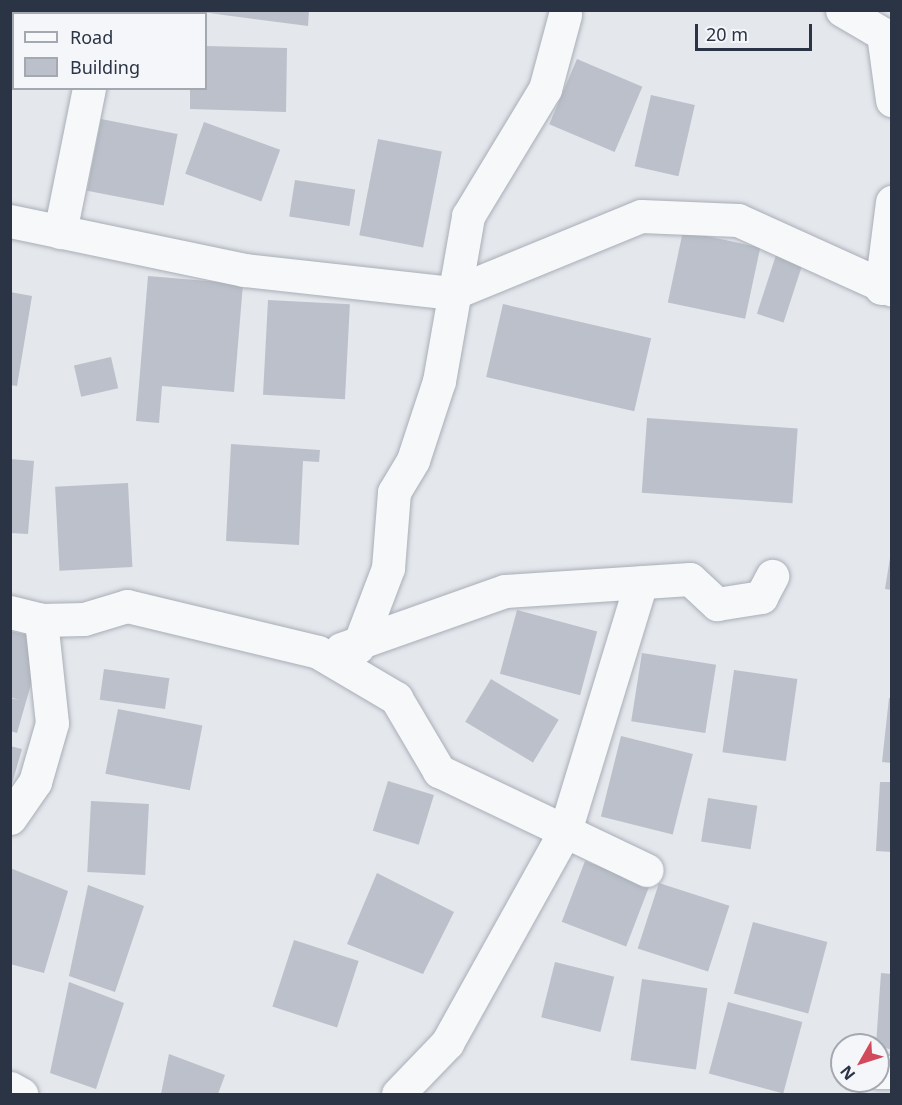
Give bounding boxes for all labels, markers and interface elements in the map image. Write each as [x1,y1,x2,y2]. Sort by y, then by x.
legend [12,12,207,90]
scale bar [698,12,815,50]
text: 20 m [706,22,748,46]
text: Road [70,25,113,49]
text: Building [70,55,140,79]
north arrow [830,1033,890,1093]
text: N [835,1061,860,1085]

